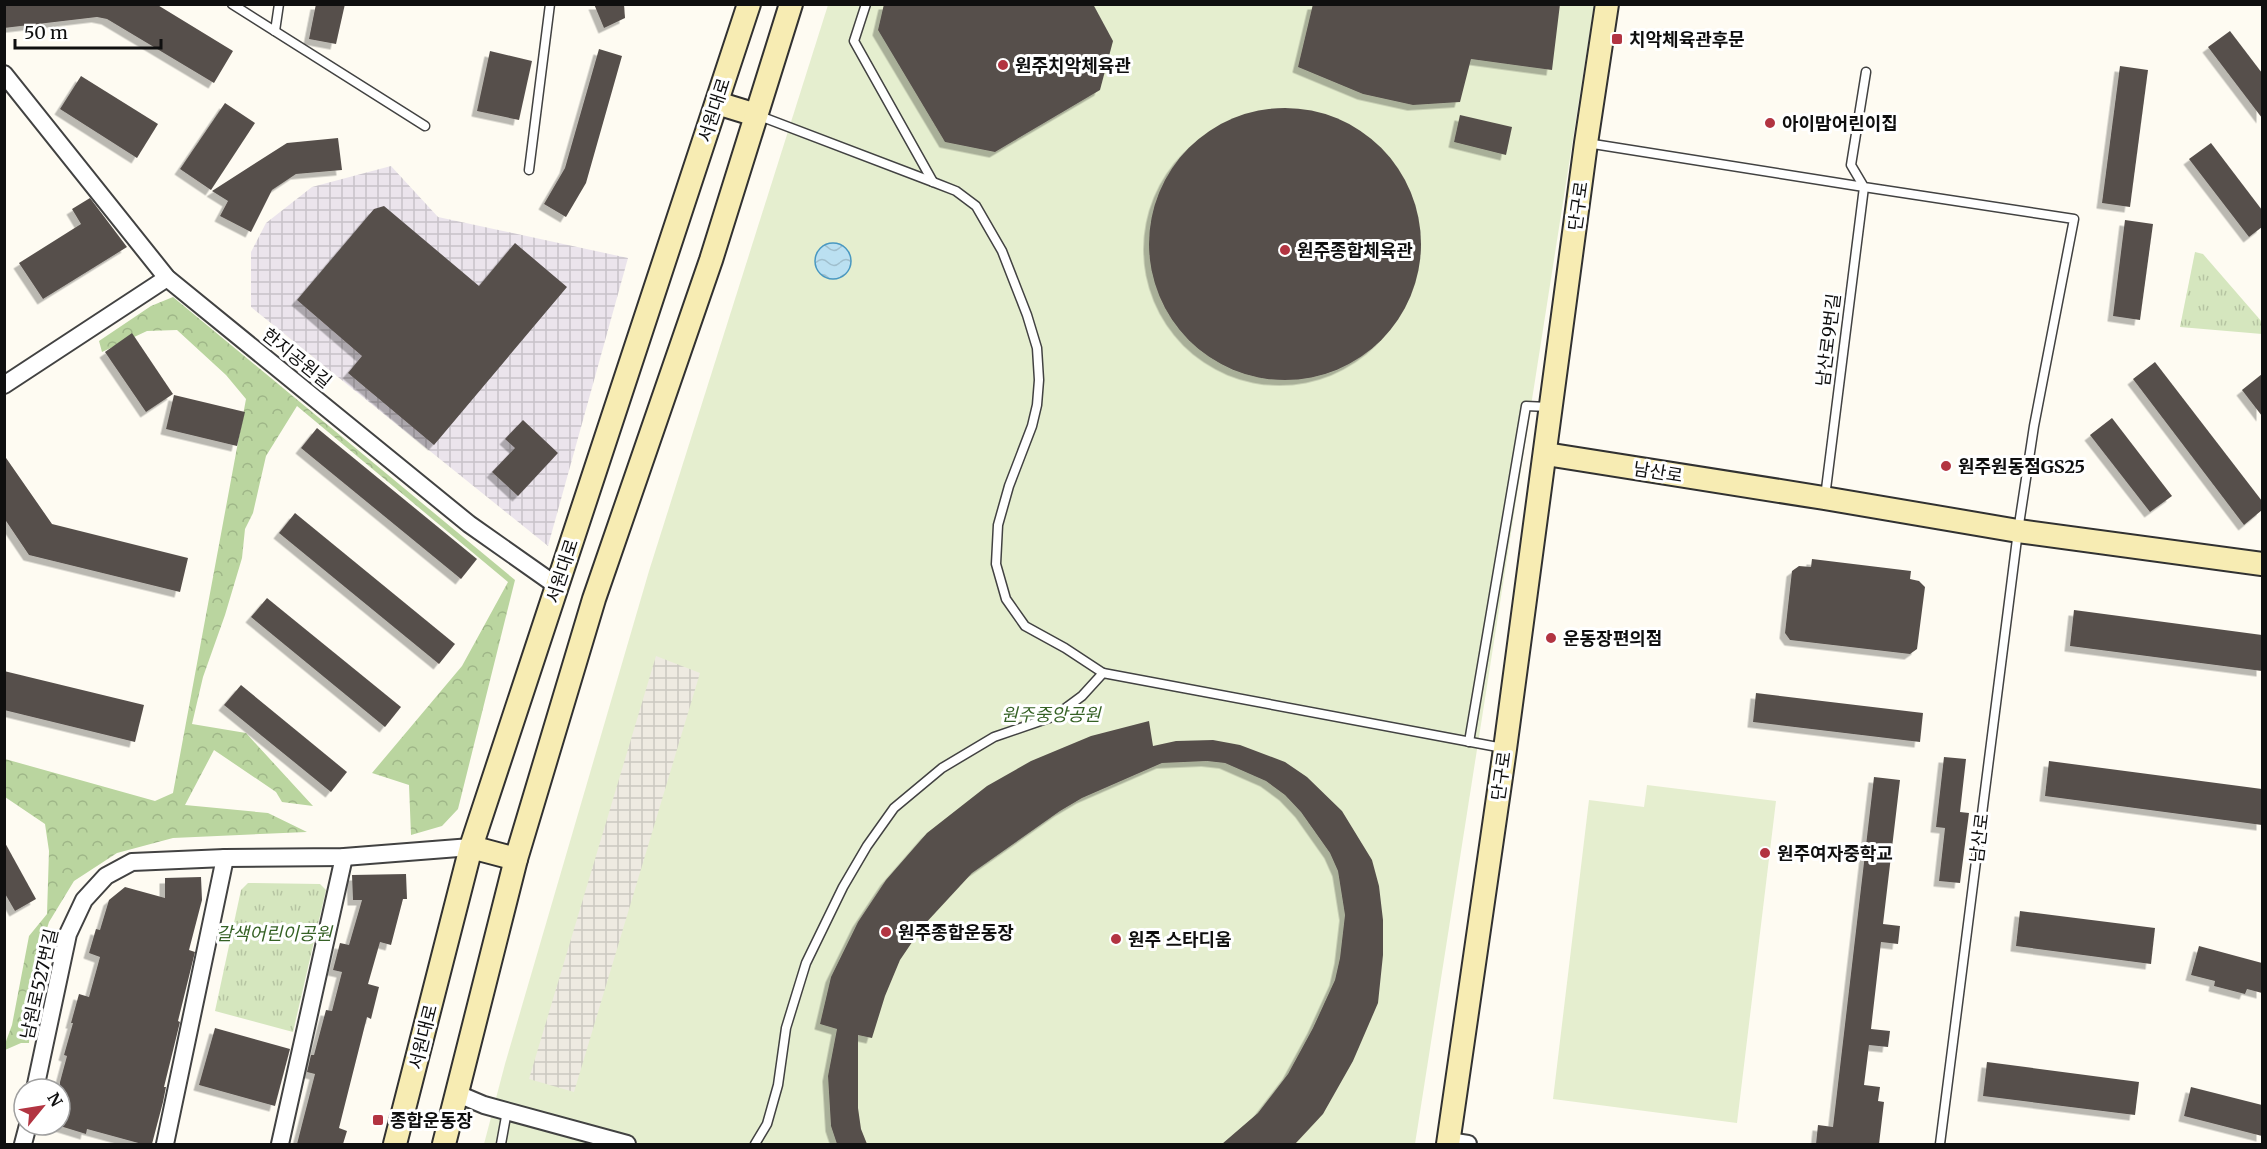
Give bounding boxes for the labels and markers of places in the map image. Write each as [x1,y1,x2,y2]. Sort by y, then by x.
place label: 치악체육관후문 [1629,28,1745,51]
marker: 치악체육관후문 [1610,32,1624,46]
place label: 원주치악체육관 [1015,54,1131,77]
marker: 원주치악체육관 [996,58,1010,72]
place label: 아이맘어린이집 [1782,112,1898,135]
marker: 아이맘어린이집 [1763,116,1777,130]
place label: 원주종합체육관 [1297,239,1413,262]
marker: 원주종합체육관 [1278,243,1292,257]
place label: 원주원동점GS25 [1958,455,2085,478]
marker: 원주원동점GS25 [1939,459,1953,473]
place label: 운동장편의점 [1563,627,1662,650]
marker: 운동장편의점 [1544,631,1558,645]
place label: 원주여자중학교 [1777,842,1893,865]
marker: 원주여자중학교 [1758,846,1772,860]
place label: 원주종합운동장 [898,921,1014,944]
marker: 원주종합운동장 [879,925,893,939]
place label: 원주 스타디움 [1128,928,1232,951]
marker: 원주 스타디움 [1109,932,1123,946]
place label: 종합운동장 [390,1109,473,1132]
marker: 종합운동장 [371,1113,385,1127]

